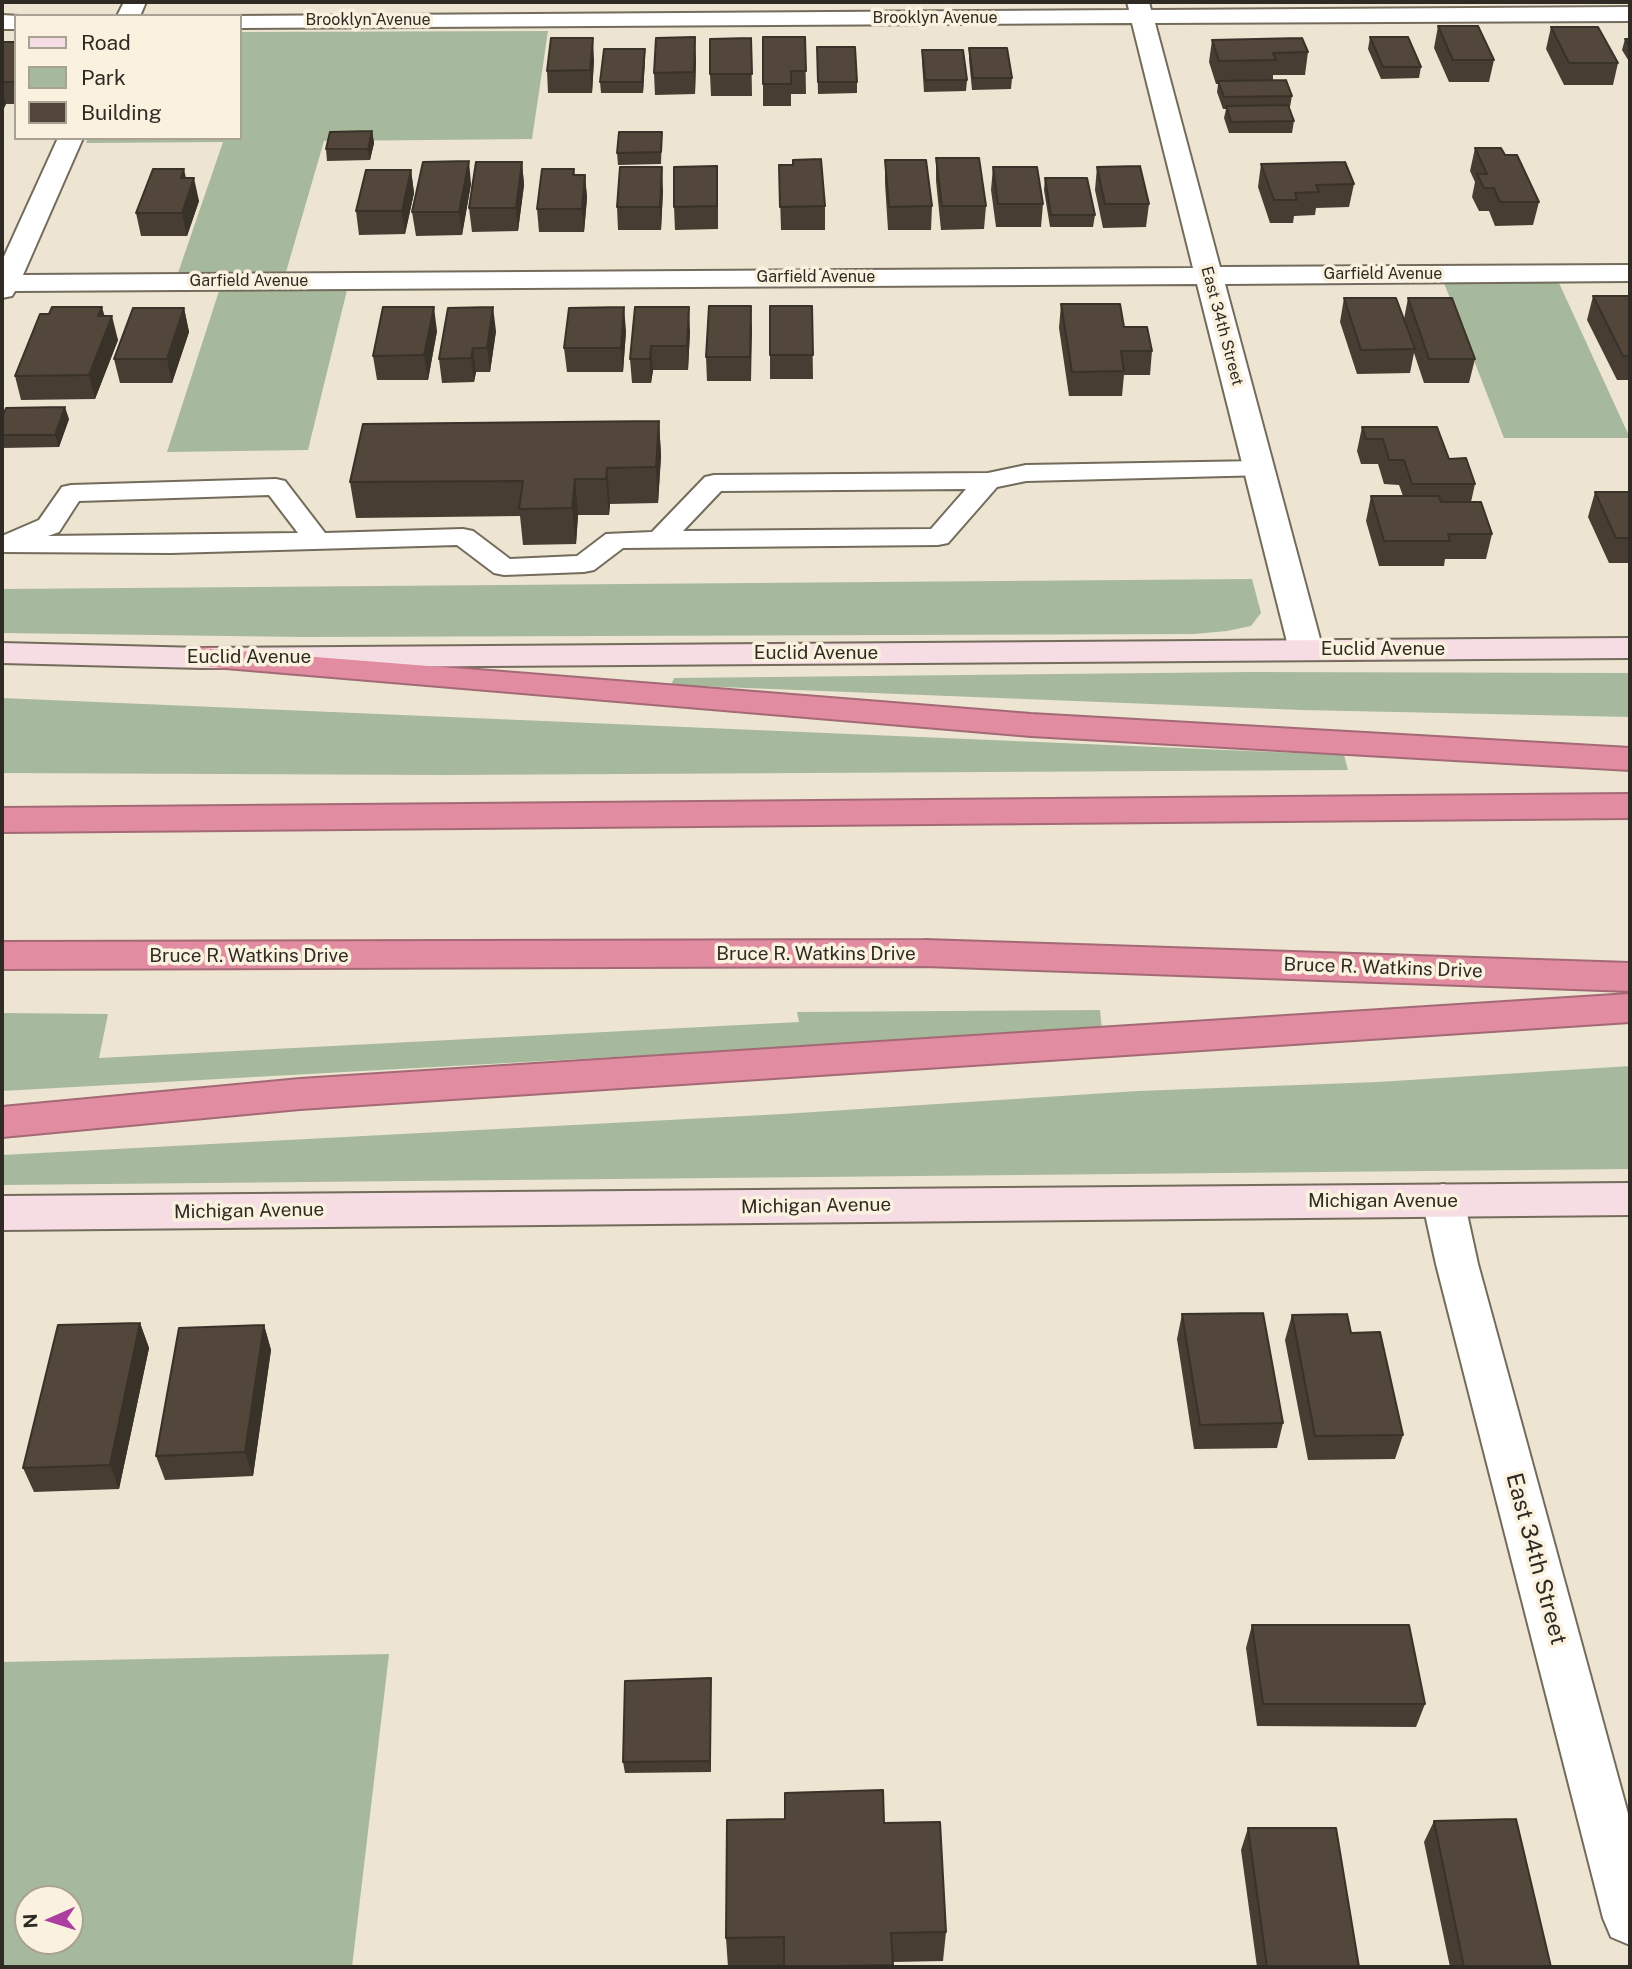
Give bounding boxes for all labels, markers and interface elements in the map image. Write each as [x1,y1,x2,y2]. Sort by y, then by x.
street label: Brooklyn Avenue [872,8,998,28]
street label: Brooklyn Avenue [305,10,431,30]
legend [14,14,242,140]
text: Road [81,30,131,55]
text: Park [81,65,126,90]
text: Building [81,100,162,125]
street label: East 34th Street [1197,264,1247,388]
street label: Garfield Avenue [1324,264,1442,284]
street label: Garfield Avenue [757,267,875,287]
street label: Garfield Avenue [190,271,308,291]
street label: Euclid Avenue [1321,638,1445,660]
street label: Euclid Avenue [754,642,878,664]
street label: Euclid Avenue [187,646,311,668]
street label: Bruce R. Watkins Drive [716,943,916,965]
street label: Bruce R. Watkins Drive [149,945,349,967]
street label: Bruce R. Watkins Drive [1283,953,1483,983]
street label: Michigan Avenue [1308,1190,1458,1212]
street label: Michigan Avenue [741,1193,891,1219]
street label: Michigan Avenue [174,1198,324,1224]
street label: East 34th Street [1500,1470,1572,1648]
north arrow [14,1885,84,1955]
text: N [19,1913,41,1929]

